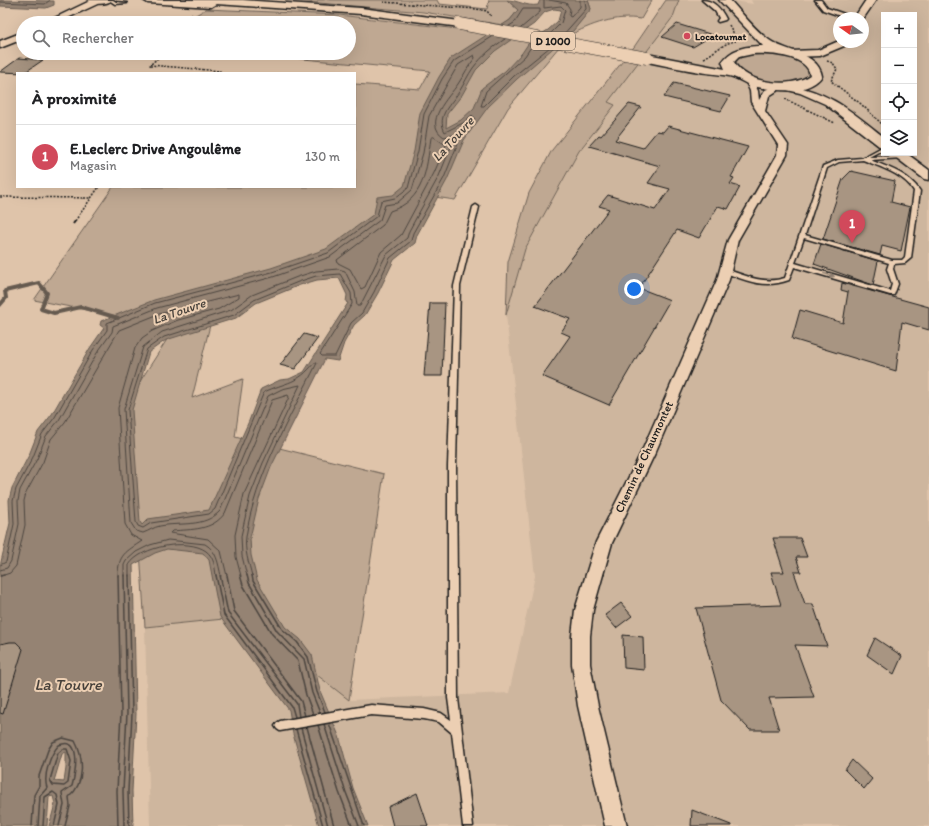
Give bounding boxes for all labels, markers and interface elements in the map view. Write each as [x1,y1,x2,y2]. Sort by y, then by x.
north arrow [833,12,869,48]
map controls [881,12,917,156]
button: + [881,12,917,48]
search box [16,16,356,60]
icon: search [30,27,52,49]
text: Rechercher [62,29,134,47]
place label: Locatoumat [695,30,746,43]
marker: Locatoumat [682,31,692,41]
road number: D 1000 [531,32,575,50]
button: − [881,48,917,84]
button: locate [881,84,917,120]
text: À proximité [32,88,117,108]
water label: La Touvre [429,113,477,164]
button: layers [881,120,917,156]
text: E.Leclerc Drive Angoulême [70,140,241,158]
text: 1 [42,149,48,164]
text: 130 m [305,149,340,164]
text: Magasin [70,158,117,173]
pin: 1 [839,210,865,243]
one-way arrow [824,272,836,278]
your location [624,279,644,299]
water label: La Touvre [151,295,208,327]
street label: Chemin de Chaumontet [612,399,676,515]
water label: La Touvre [34,675,103,694]

